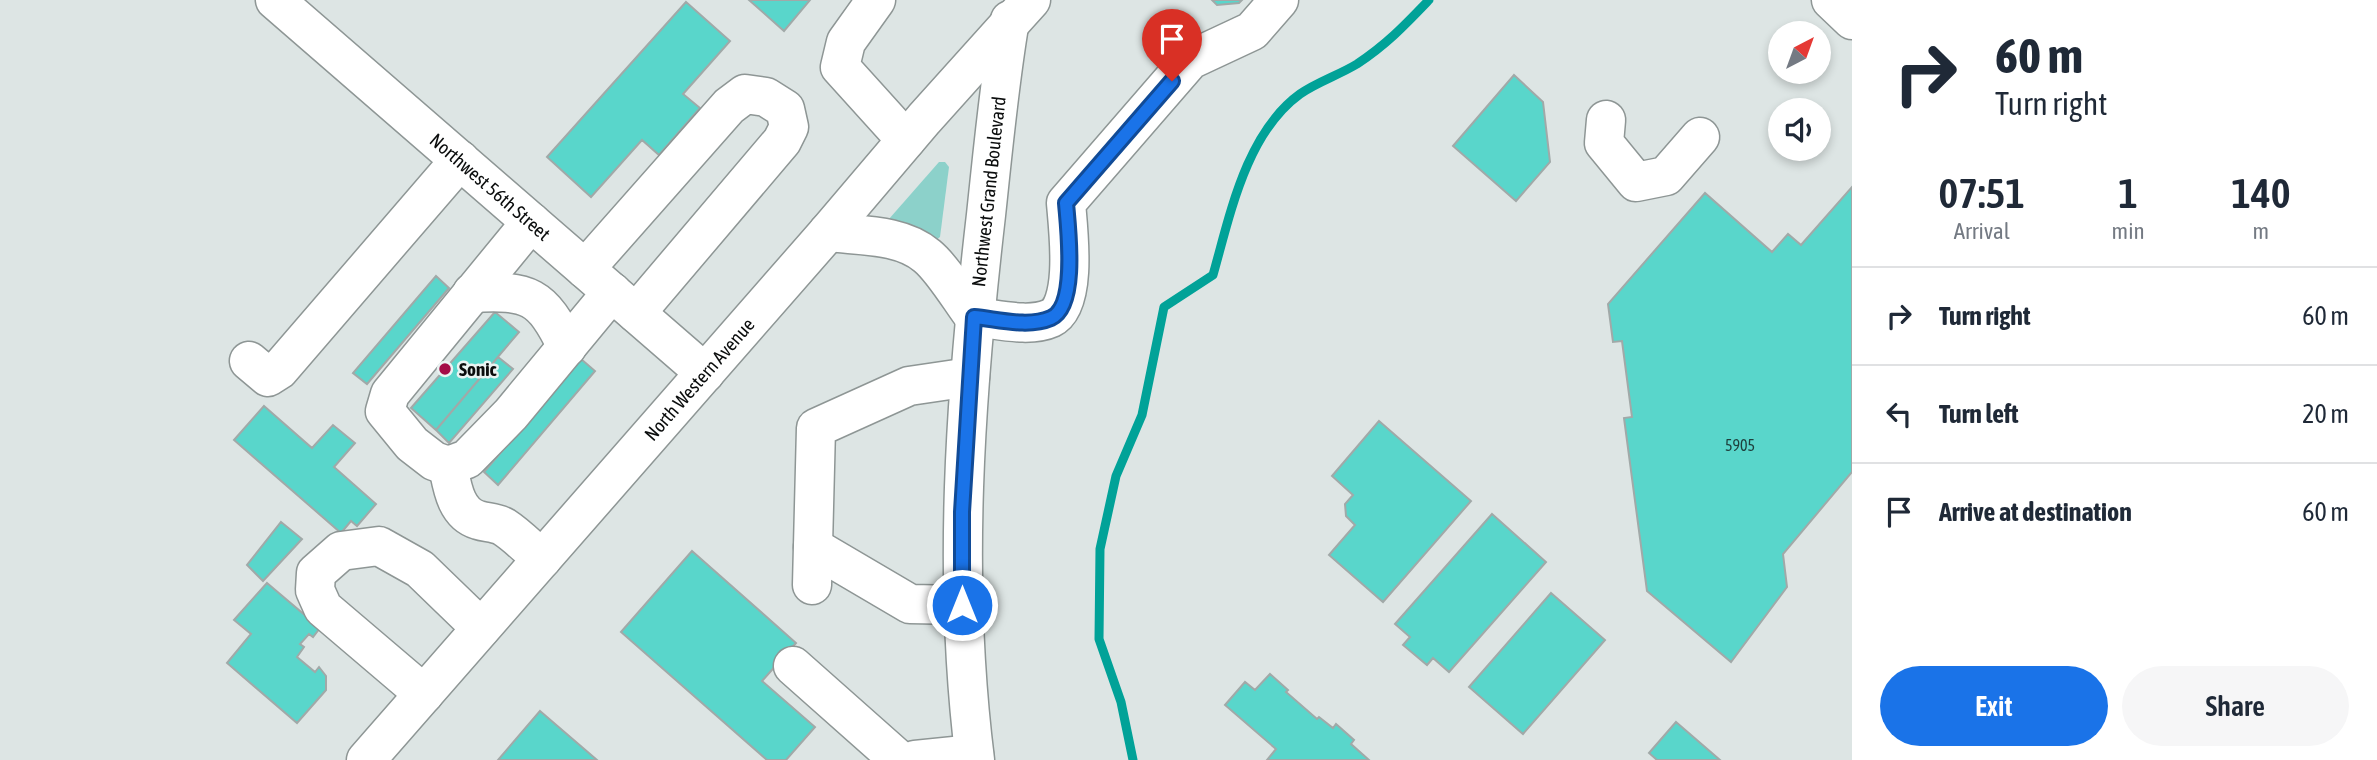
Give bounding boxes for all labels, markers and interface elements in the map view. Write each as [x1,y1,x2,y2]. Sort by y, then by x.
pin [1142,9,1202,81]
icon: arrive [1153,20,1191,58]
north arrow [1768,21,1830,84]
map controls [1768,21,1831,161]
text: 60 m [1995,27,2083,83]
icon: right [1880,28,1971,119]
text: Turn right [1995,85,2108,122]
street label: Northwest Grand Boulevard [967,95,1010,288]
button: sound [1768,98,1831,161]
street label: Northwest 56th Street [426,129,555,245]
text: 07:51 [1939,169,2025,217]
text: 1 [2118,169,2138,217]
text: 140 [2231,169,2290,217]
text: Arrival [1954,218,2010,244]
text: min [2112,218,2145,244]
text: m [2253,218,2269,244]
icon: right [1880,297,1918,335]
text: Turn right [1939,301,2030,331]
text: 60 m [2302,301,2349,331]
street label: North Western Avenue [640,313,759,445]
place label: Sonic [459,358,497,380]
marker: Sonic [437,361,453,377]
icon: left [1880,395,1918,433]
text: Turn left [1939,399,2019,429]
text: 20 m [2302,399,2349,429]
house number: 5905 [1725,436,1755,454]
icon: arrive [1880,493,1918,531]
text: Arrive at destination [1939,497,2132,527]
text: 60 m [2302,497,2349,527]
position arrow [925,568,999,642]
button: Exit [1880,666,2108,746]
button: Share [2122,666,2349,746]

